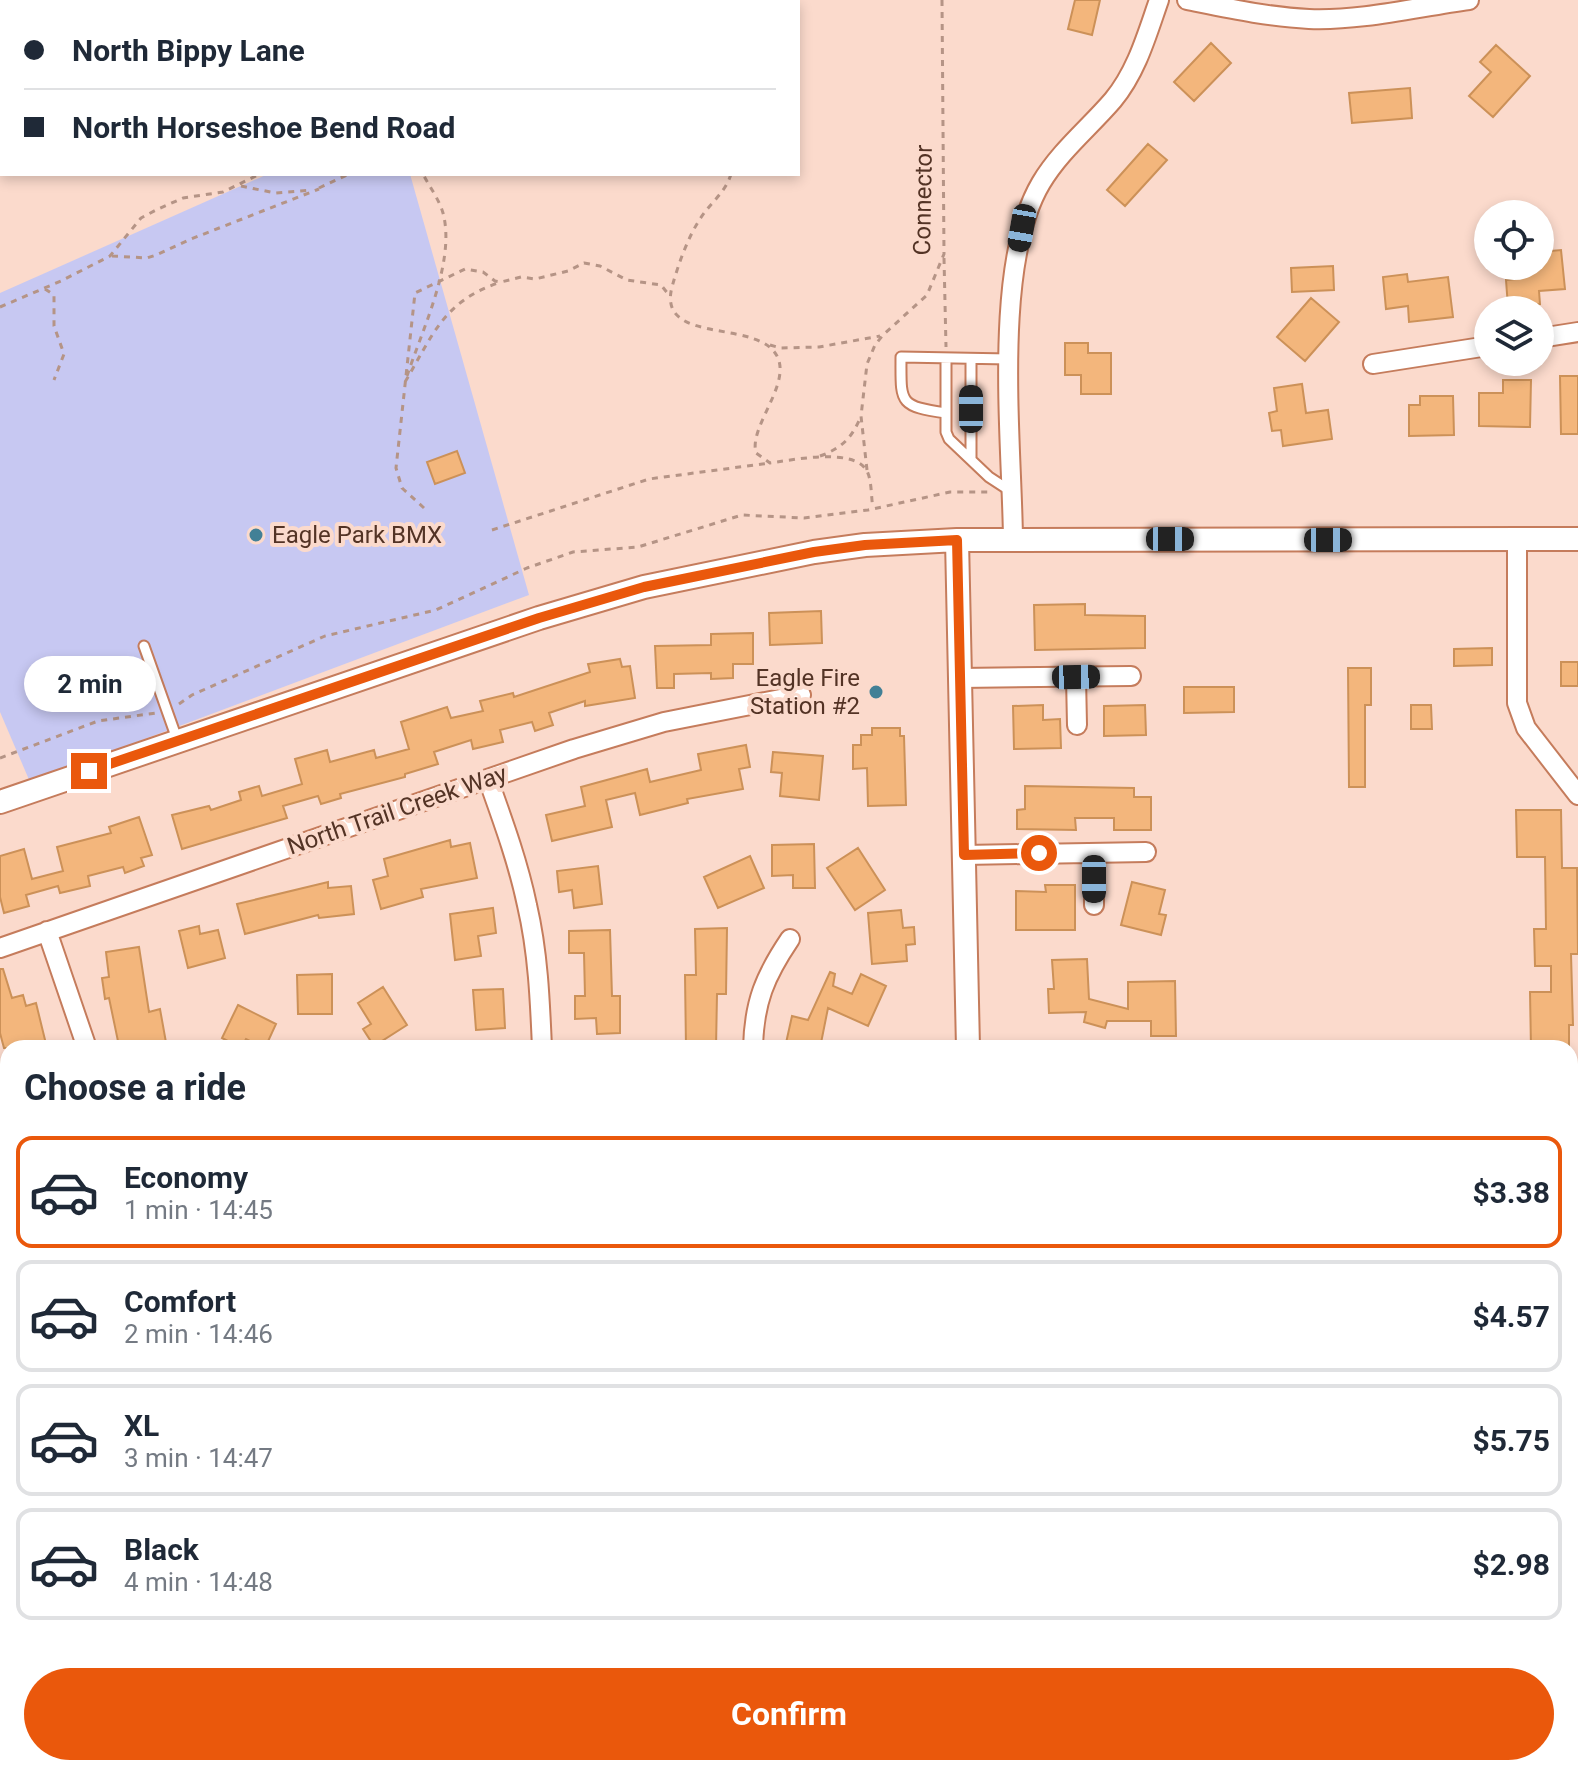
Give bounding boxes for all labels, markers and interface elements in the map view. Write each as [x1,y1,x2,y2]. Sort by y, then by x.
text: North Bippy Lane [72,33,305,68]
text: North Horseshoe Bend Road [72,110,455,145]
street label: Connector [908,144,938,256]
map controls [1474,200,1554,376]
button: locate [1474,200,1554,280]
car [1006,202,1038,254]
button: layers [1474,296,1554,376]
car [959,385,983,433]
place label: Eagle Park BMX [272,521,442,549]
marker: Eagle Park BMX [247,526,265,544]
car [1146,527,1194,551]
car [1304,528,1352,552]
callout: 2 min [23,655,155,711]
place label: Eagle Fire Station #2 [750,664,860,720]
car [1052,665,1100,689]
text: 2 min [57,669,123,699]
marker: Eagle Fire Station #2 [867,683,885,701]
route end [71,753,107,789]
street label: North Trail Creek Way [284,759,511,861]
route start [1021,835,1057,871]
car [1082,855,1106,903]
text: Choose a ride [24,1067,246,1109]
icon: car [28,1156,100,1228]
text: Economy [124,1160,248,1195]
text: $3.38 [1472,1175,1550,1210]
text: 1 min · 14:45 [124,1195,273,1225]
icon: car [28,1280,100,1352]
text: Comfort [124,1284,236,1319]
text: $4.57 [1472,1299,1550,1334]
text: 2 min · 14:46 [124,1319,273,1349]
icon: car [28,1404,100,1476]
text: XL [124,1408,159,1443]
text: $5.75 [1472,1423,1550,1458]
text: 3 min · 14:47 [124,1443,273,1473]
icon: car [28,1528,100,1600]
text: Black [124,1532,199,1567]
text: $2.98 [1472,1547,1550,1582]
text: 4 min · 14:48 [124,1567,273,1597]
button: Confirm [24,1668,1554,1760]

